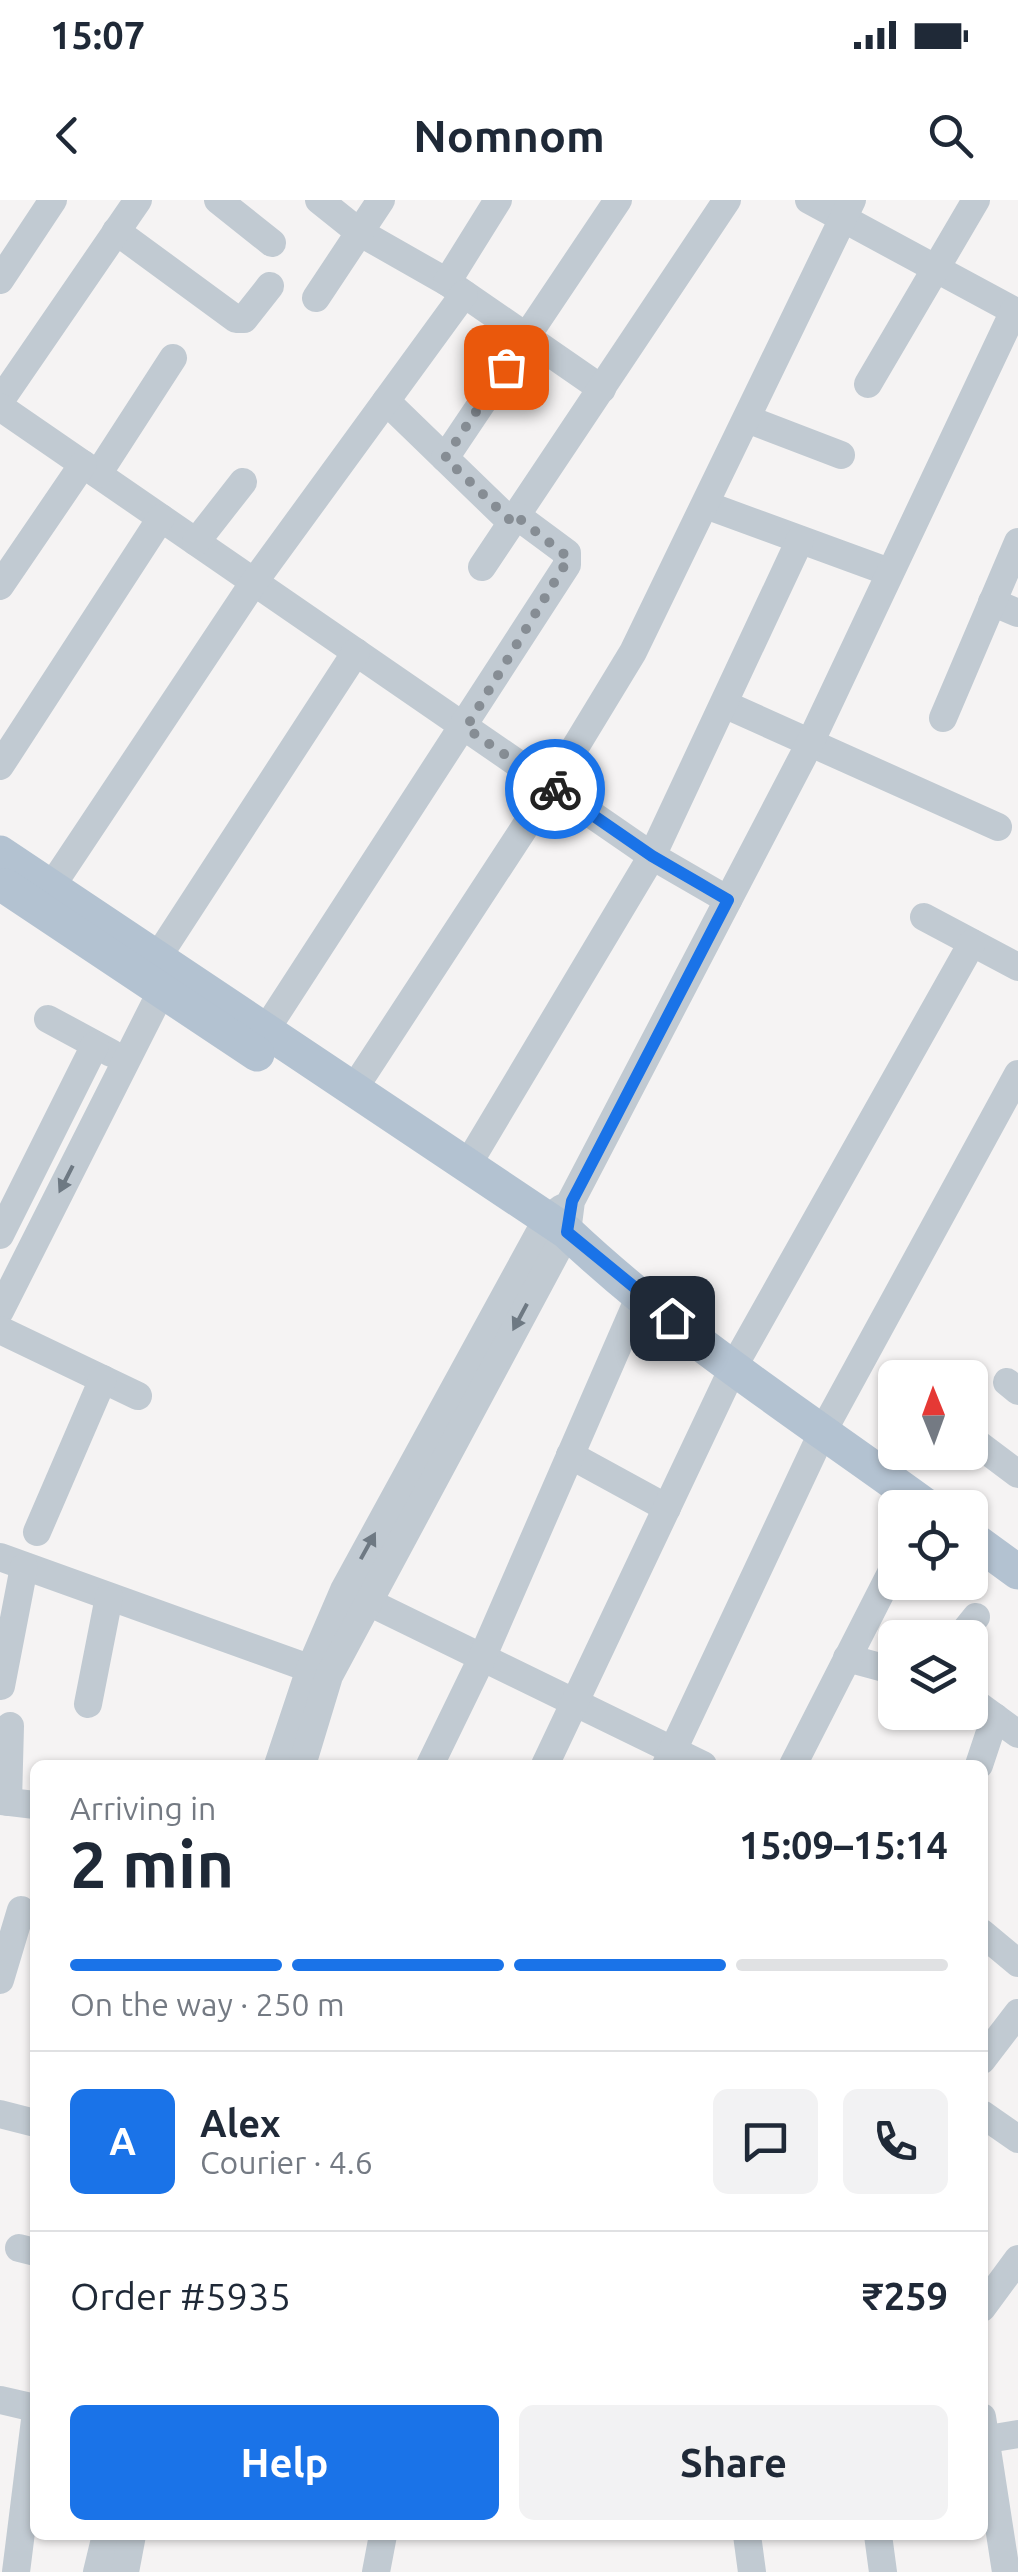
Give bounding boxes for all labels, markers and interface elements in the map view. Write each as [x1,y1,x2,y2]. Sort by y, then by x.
text: 15:07 [50,14,145,56]
icon: back [40,108,95,163]
icon: search [923,108,978,163]
text: Nomnom [413,110,605,161]
pin [464,325,549,410]
icon: bag [479,340,534,395]
courier [505,739,605,839]
icon: bike [528,762,583,817]
one-way arrow [58,1165,75,1194]
pin [630,1276,715,1361]
icon: home [645,1291,700,1346]
one-way arrow [512,1303,529,1332]
north arrow [878,1360,988,1470]
map controls [878,1360,988,1730]
button: locate [878,1490,988,1600]
one-way arrow [359,1532,377,1560]
button: layers [878,1620,988,1730]
text: Arriving in [70,1790,216,1826]
text: 15:09–15:14 [739,1824,948,1866]
text: 2 min [70,1827,234,1900]
text: On the way · 250 m [70,1986,345,2022]
button: chat [713,2089,818,2194]
button: phone [843,2089,948,2194]
text: Alex [200,2102,281,2144]
text: A [109,2120,136,2162]
text: Courier · 4.6 [200,2144,373,2180]
text: Order #5935 [70,2275,291,2317]
text: ₹259 [862,2275,948,2317]
button: Help [70,2405,499,2520]
button: Share [519,2405,948,2520]

